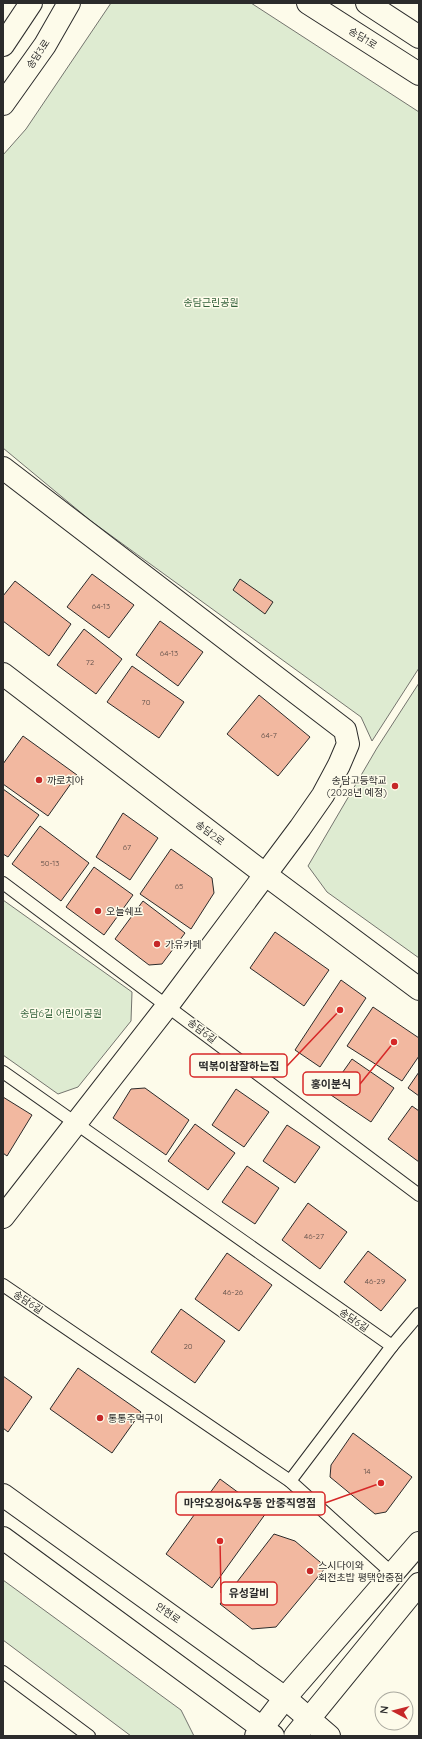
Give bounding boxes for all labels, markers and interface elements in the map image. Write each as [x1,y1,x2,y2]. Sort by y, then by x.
street label: 송담1로 [346,24,380,52]
street label: 송담3로 [23,37,53,71]
park label: 송담근린공원 [183,296,239,309]
house number: 64-13 [92,601,110,611]
house number: 64-13 [160,648,178,658]
house number: 72 [86,657,95,667]
house number: 70 [142,697,151,707]
house number: 64-7 [261,730,277,740]
place label: 까로치아 [47,774,85,787]
place label: 송담고등학교 (2028년 예정) [327,774,387,799]
marker: 까로치아 [34,775,44,785]
marker: 송담고등학교 (2028년 예정) [390,781,400,791]
street label: 송담2로 [193,818,227,848]
house number: 67 [123,842,131,852]
house number: 50-13 [40,858,60,868]
house number: 65 [175,881,183,891]
place label: 오늘쉐프 [106,905,143,918]
marker: 오늘쉐프 [93,906,103,916]
place label: 가유카페 [165,938,202,951]
marker: 가유카페 [152,939,162,949]
park label: 송담6길 어린이공원 [20,1007,102,1020]
street label: 송담6길 [185,1016,219,1046]
callout: 떡볶이참잘하는집 [190,1054,287,1077]
text: 떡볶이참잘하는집 [199,1059,279,1073]
callout: 홍이분식 [303,1072,360,1095]
text: 홍이분식 [311,1077,351,1091]
house number: 46-27 [304,1231,324,1241]
house number: 46-29 [365,1276,386,1286]
street label: 송담6길 [11,1287,45,1317]
house number: 46-26 [223,1287,244,1297]
street label: 송담6길 [337,1305,371,1335]
house number: 20 [183,1341,193,1351]
place label: 통통주먹구이 [108,1412,163,1425]
marker: 통통주먹구이 [95,1413,105,1423]
house number: 14 [363,1466,371,1476]
callout: 마약오징어&우동 안중직영점 [176,1492,325,1515]
text: 마약오징어&우동 안중직영점 [184,1496,316,1510]
place label: 스시다이와 회전초밥 평택안중점 [318,1559,404,1584]
marker: 스시다이와 회전초밥 평택안중점 [305,1566,315,1576]
callout: 유성갈비 [221,1582,277,1605]
text: 유성갈비 [229,1586,269,1600]
street label: 안현로 [153,1600,183,1626]
north arrow [374,1691,414,1731]
text: N [377,1705,392,1715]

